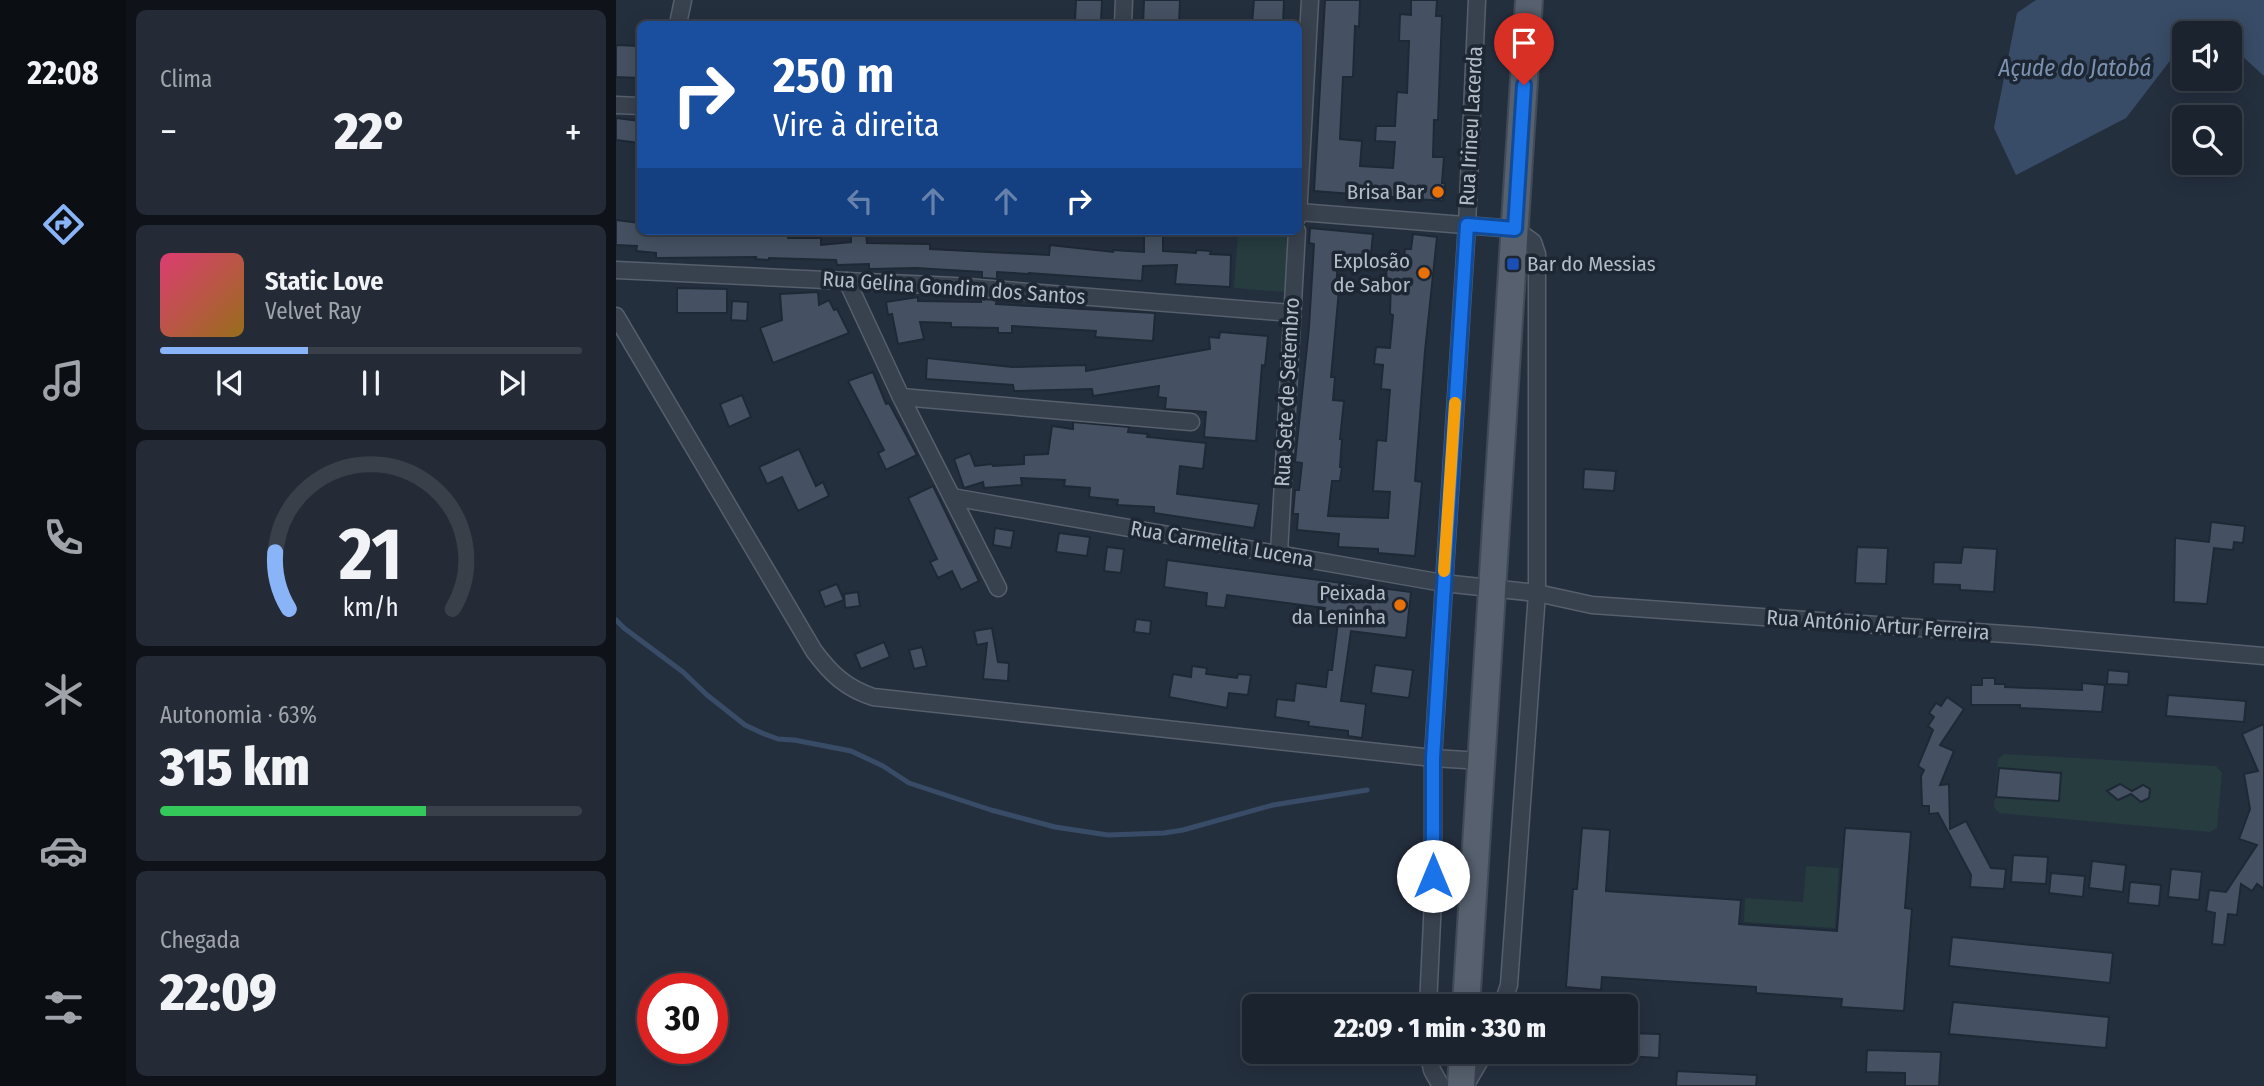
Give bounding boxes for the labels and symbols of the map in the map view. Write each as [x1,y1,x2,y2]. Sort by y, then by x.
pin [1494,13,1554,85]
street label: Rua Irineu Lacerda [1454,46,1488,206]
water label: Açude do Jatobá [1998,54,2151,82]
place label: Brisa Bar [1347,179,1425,205]
marker: Brisa Bar [1430,184,1446,200]
place label: Explosão de Sabor [1333,248,1411,298]
place label: Bar do Messias [1527,251,1656,277]
marker: Bar do Messias [1505,256,1521,272]
marker: Explosão de Sabor [1416,265,1432,281]
street label: Rua Gelina Gondim dos Santos [822,266,1086,310]
street label: Rua Sete de Setembro [1269,297,1305,487]
street label: Rua Carmelita Lucena [1128,515,1316,573]
place label: Peixada da Leninha [1292,580,1386,630]
marker: Peixada da Leninha [1392,597,1408,613]
street label: Rua António Artur Ferreira [1765,604,1991,646]
position arrow [1396,839,1470,913]
speed limit sign: 30 [637,973,728,1064]

